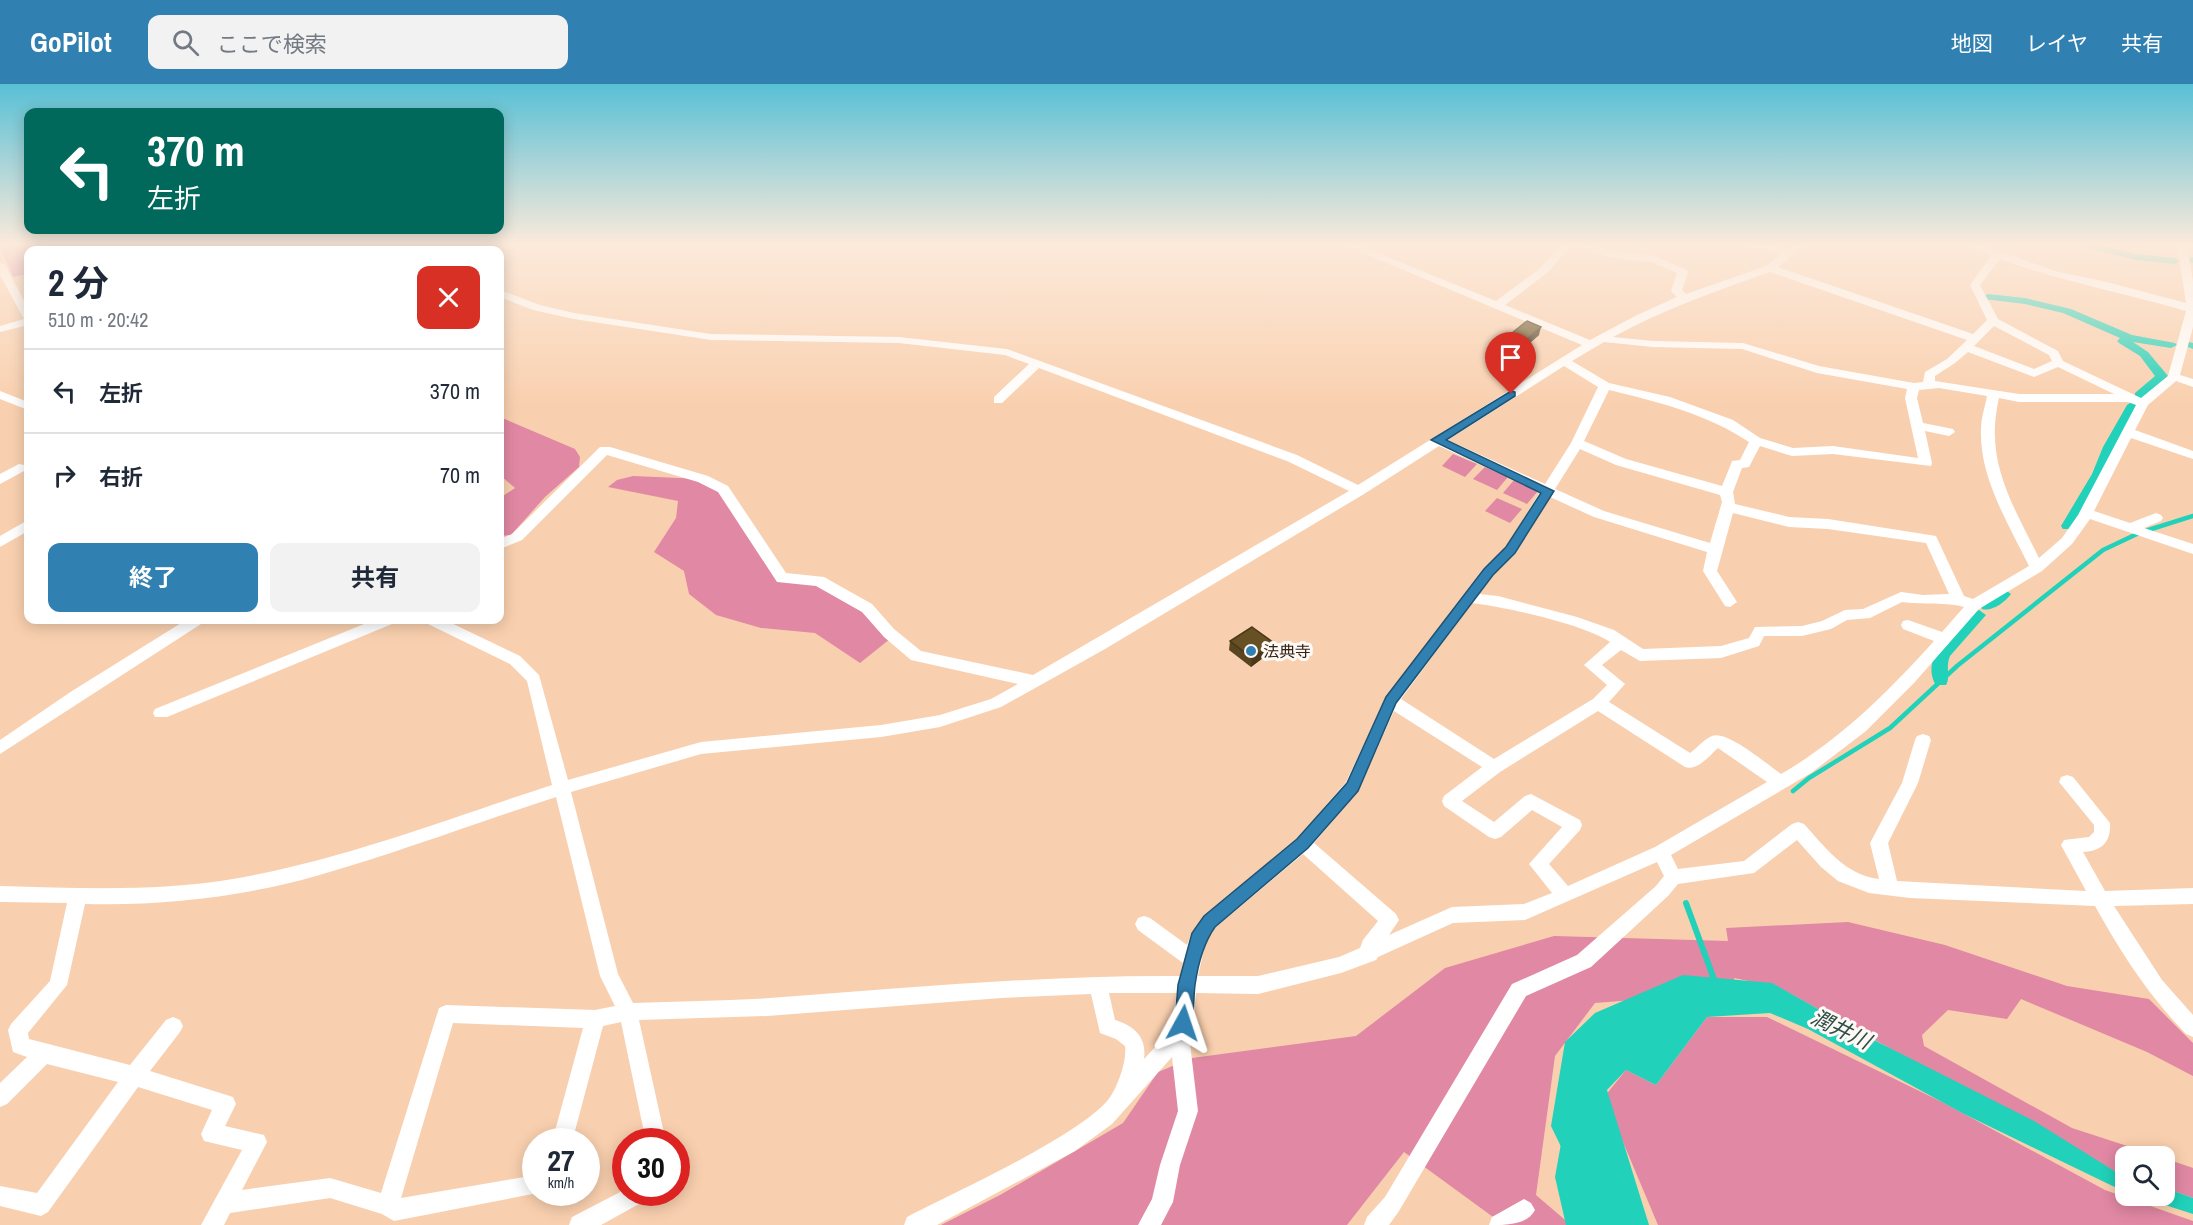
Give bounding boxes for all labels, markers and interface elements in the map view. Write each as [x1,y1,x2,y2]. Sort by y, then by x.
search box [148,15,568,69]
text: GoPilot [30,23,112,61]
icon: search [169,26,202,59]
text: ここで検索 [217,29,327,59]
text: 地図 [1951,29,1993,58]
text: レイヤ [2026,29,2088,58]
text: 共有 [2121,29,2163,58]
text: 370 m [147,123,245,179]
icon: left [48,132,126,210]
text: 左折 [147,180,201,216]
text: 2 分 [48,259,109,307]
button: close [417,266,480,329]
text: 510 m · 20:42 [48,306,148,333]
pin [1485,332,1536,394]
icon: arrive [1494,341,1527,374]
icon: left [48,375,81,408]
text: 370 m [430,376,480,406]
text: 左折 [99,378,143,408]
icon: right [48,459,81,492]
text: 70 m [440,460,480,490]
text: 右折 [99,462,143,492]
button: 終了 [48,543,258,612]
button: 共有 [270,543,480,612]
place label: 法典寺 [1263,640,1311,662]
marker: 法典寺 [1244,644,1258,658]
position arrow [1151,991,1215,1055]
water label: 潤井川 [1806,1002,1877,1057]
speed limit sign: 30 [612,1128,690,1206]
text: 27 [547,1140,575,1180]
map controls [2115,1146,2175,1206]
button: search [2115,1146,2175,1206]
text: km/h [548,1172,574,1193]

